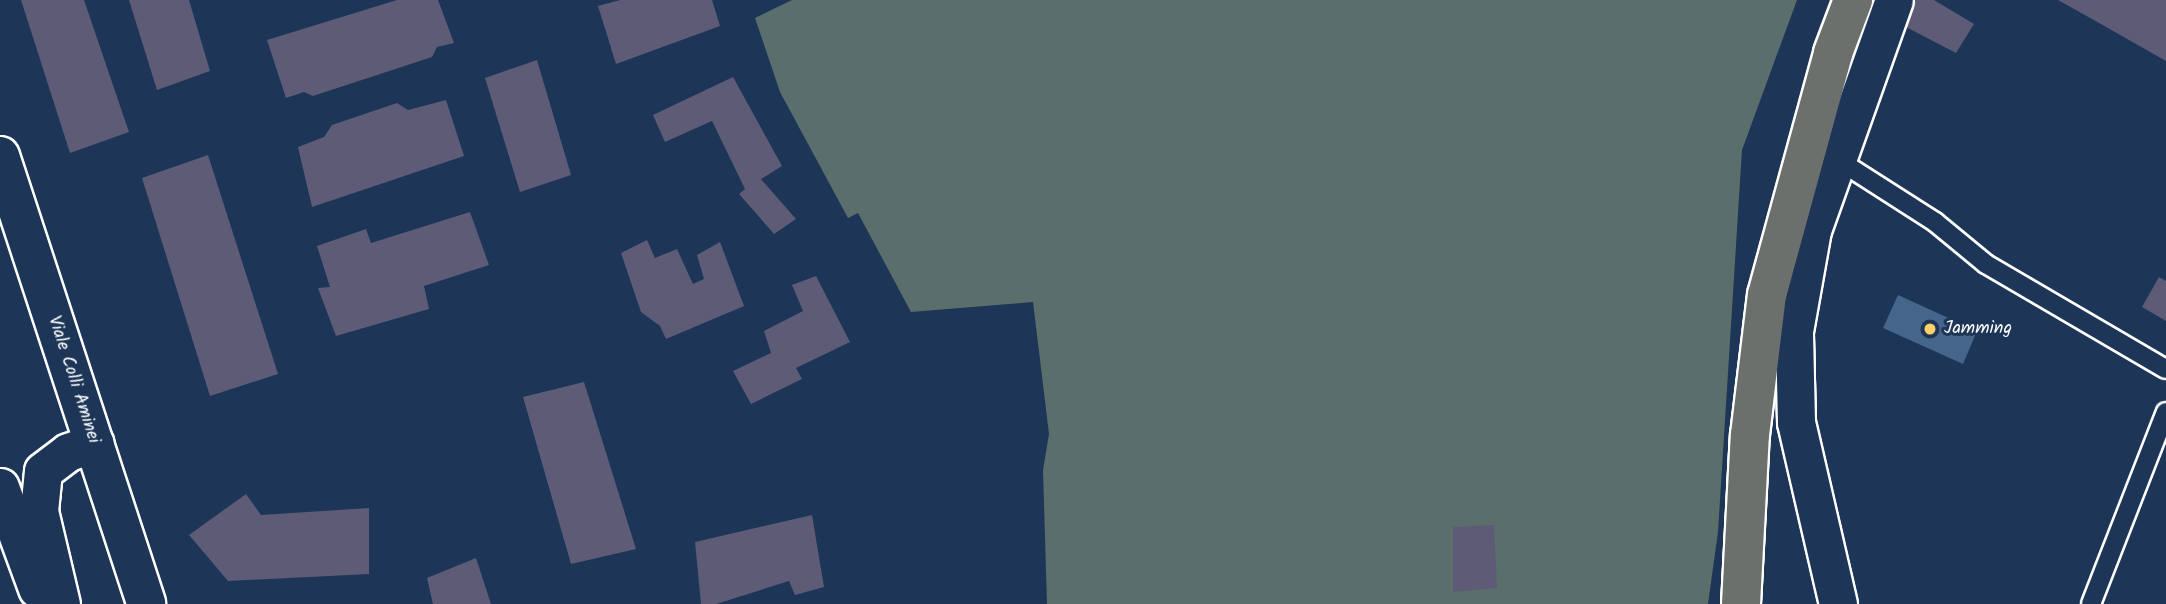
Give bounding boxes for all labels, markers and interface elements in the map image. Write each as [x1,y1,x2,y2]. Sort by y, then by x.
street label: Viale Colli Aminei [42,314,104,446]
place label: Jamming [1944,318,2012,340]
marker: Jamming [1922,321,1938,337]

